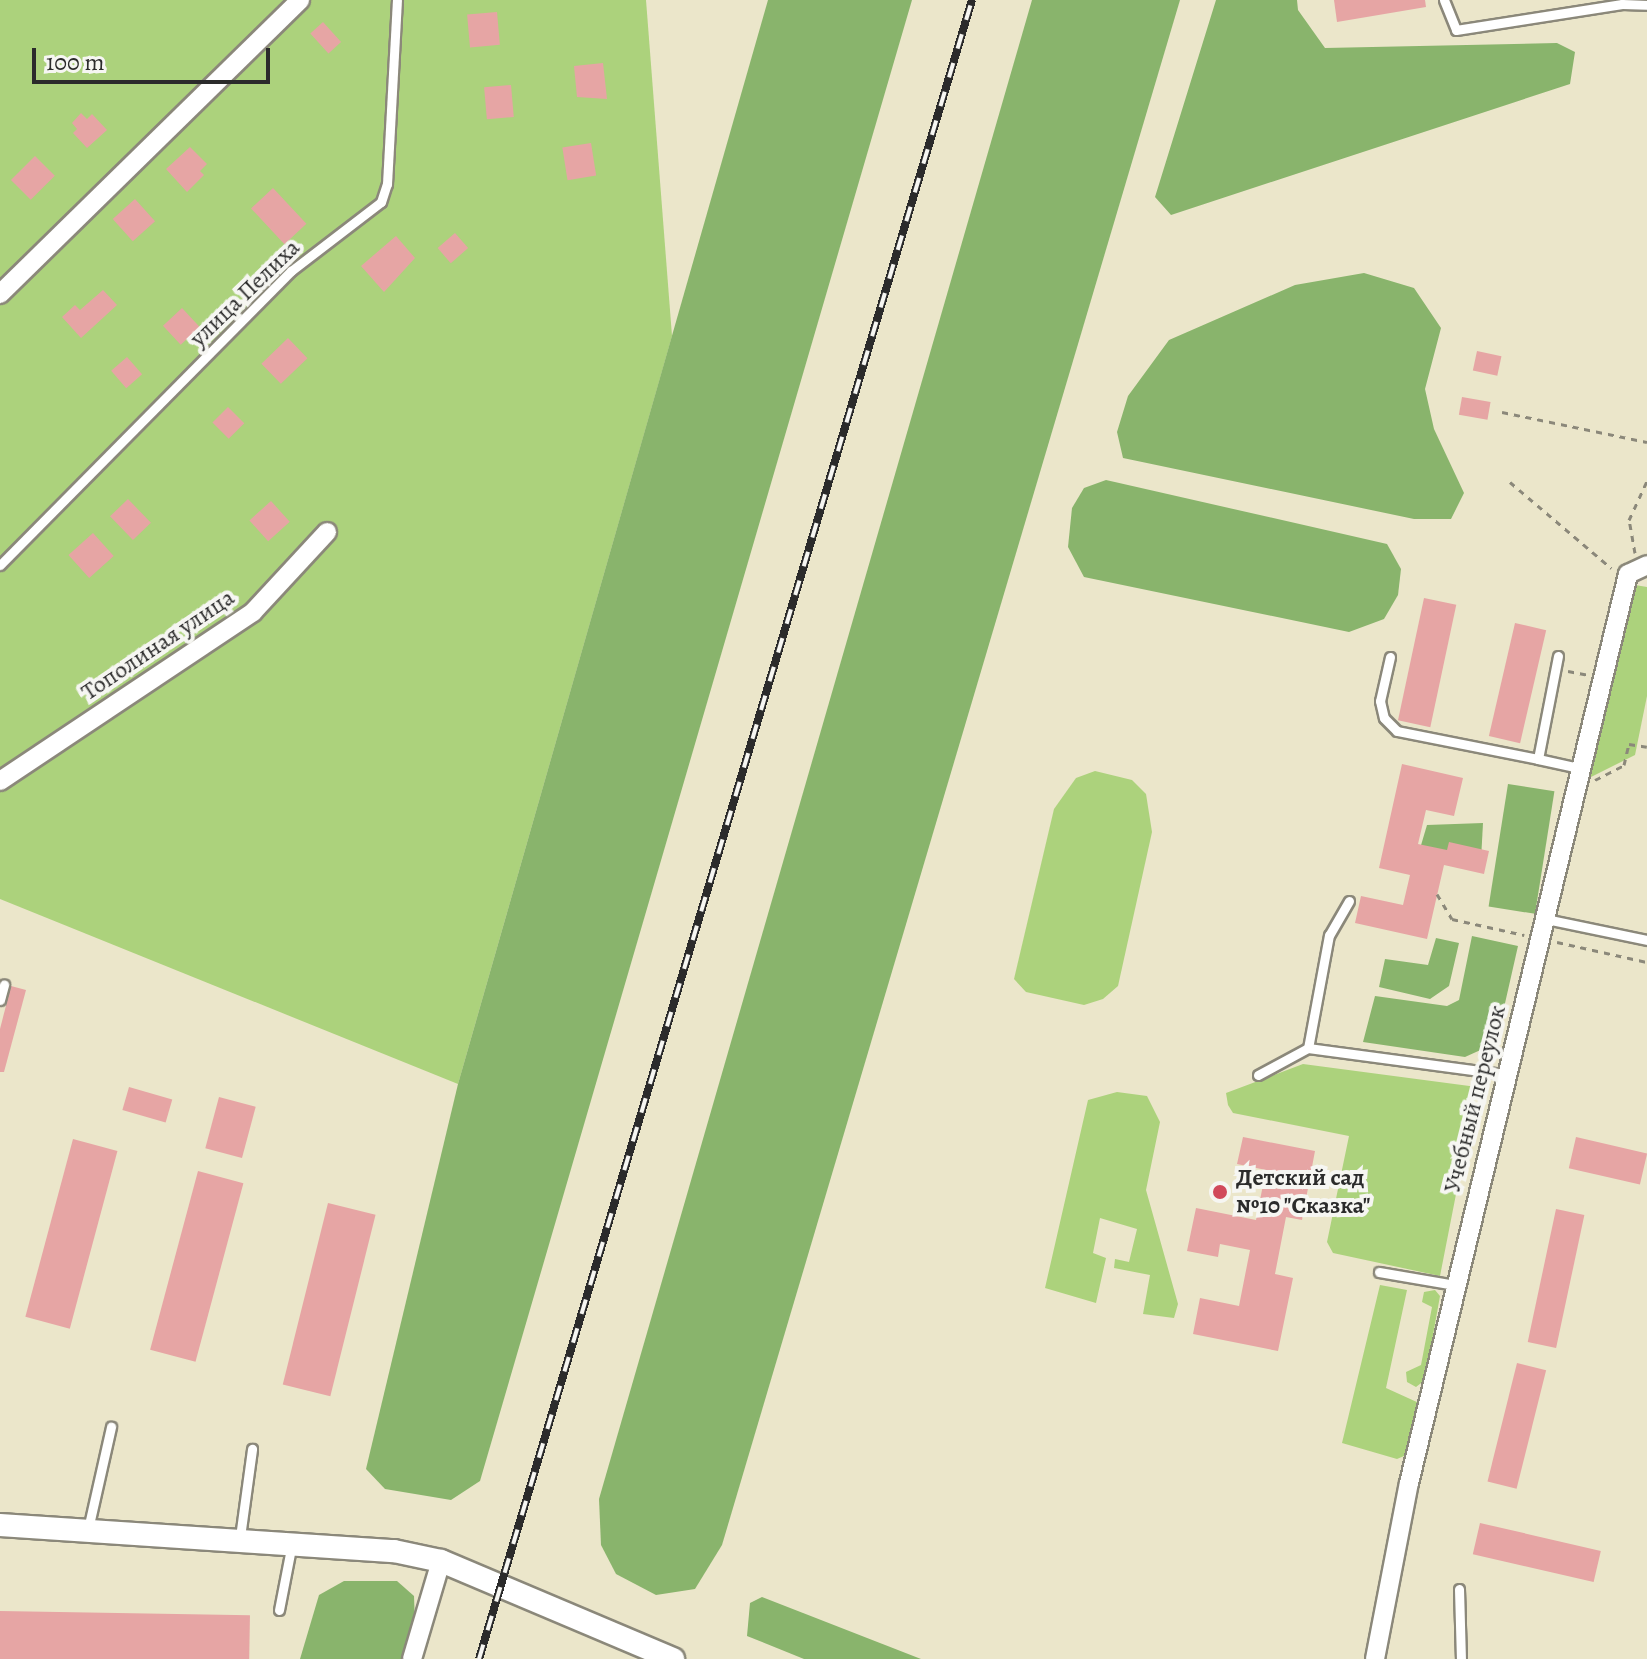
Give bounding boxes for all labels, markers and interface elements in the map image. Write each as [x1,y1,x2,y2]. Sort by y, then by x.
scale bar [36,32,274,82]
text: 100 m [46,46,105,78]
street label: улица Пелиха [184,233,306,353]
street label: Тополиная улица [76,583,240,707]
street label: Учебный переулок [1438,1002,1512,1196]
place label: Детский сад №10 "Сказка" [1236,1164,1371,1220]
marker: Детский сад №10 "Сказка" [1211,1183,1229,1201]

